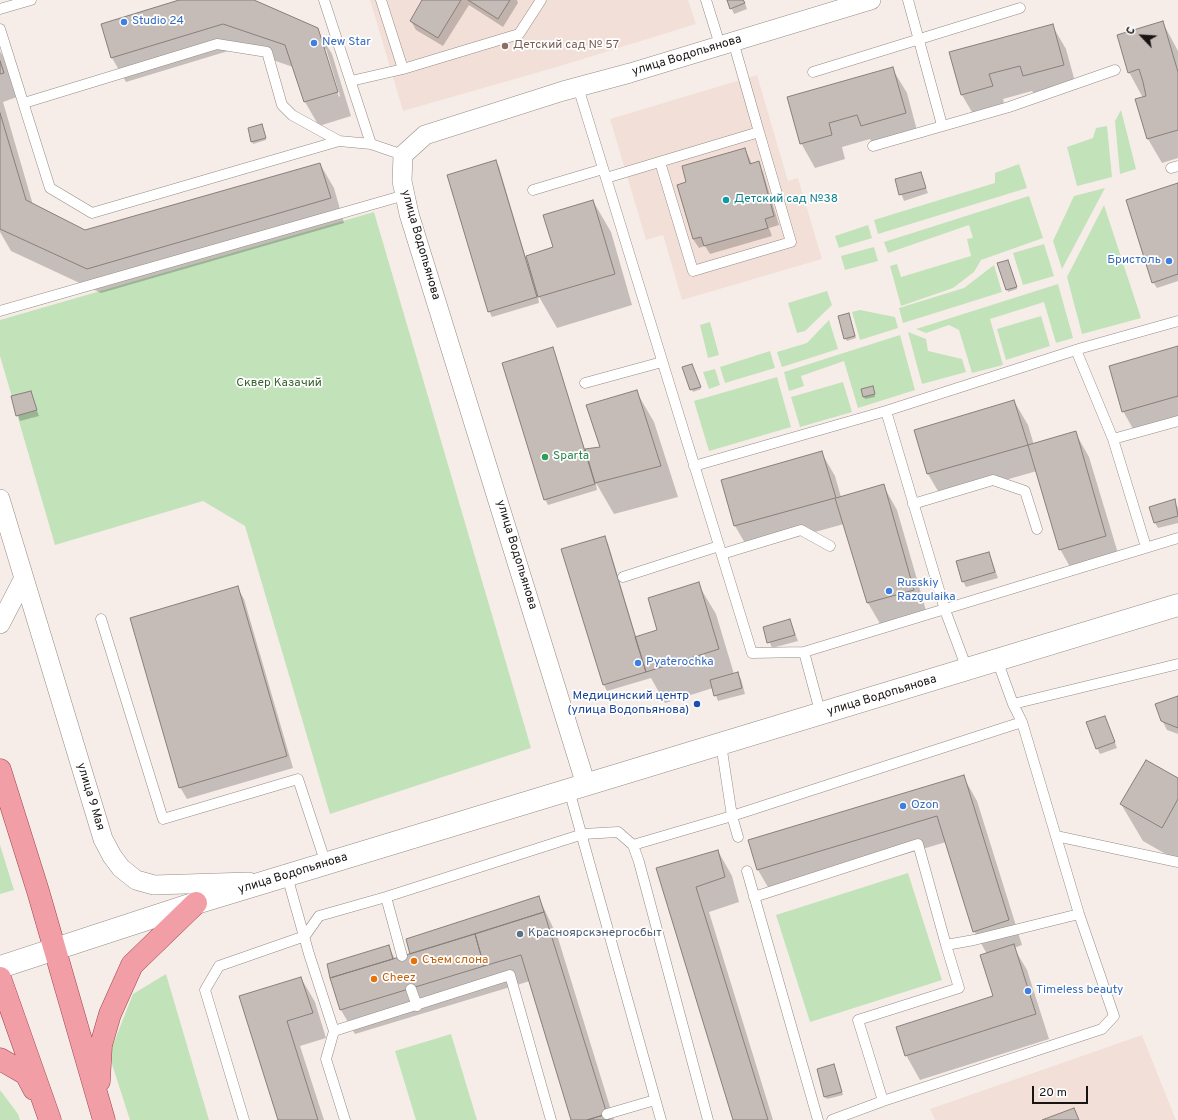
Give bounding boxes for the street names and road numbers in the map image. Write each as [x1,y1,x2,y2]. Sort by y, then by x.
street label: улица Водопьянова [631,32,743,80]
street label: улица Водопьянова [397,188,443,302]
street label: улица Водопьянова [492,499,540,611]
street label: улица Водопьянова [826,672,938,720]
street label: улица 9 Мая [73,762,107,832]
street label: улица Водопьянова [237,850,349,898]

